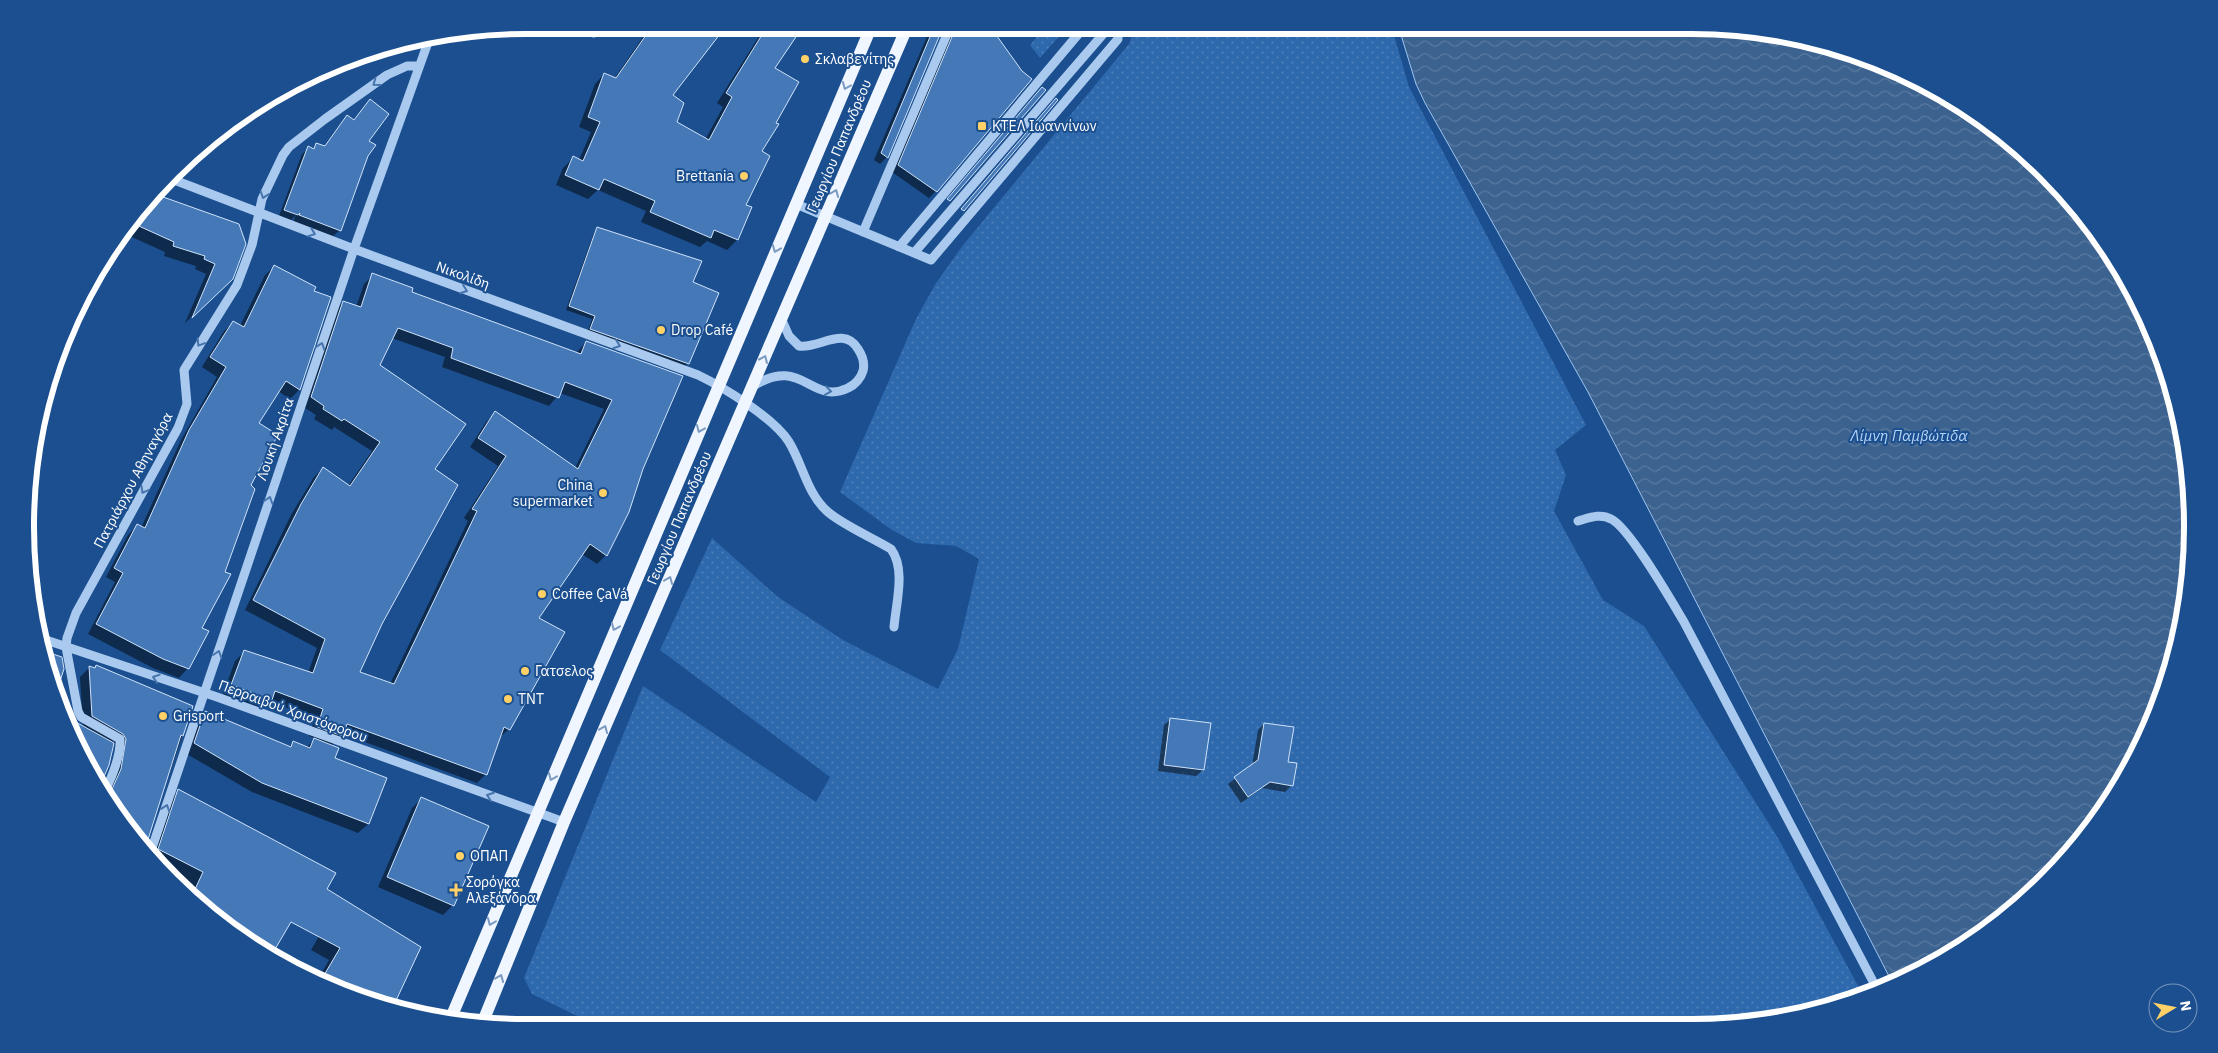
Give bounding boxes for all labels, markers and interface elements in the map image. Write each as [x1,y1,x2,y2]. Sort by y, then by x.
place label: Σκλαβενίτης [815,50,894,68]
marker: Σκλαβενίτης [799,53,811,65]
one-way arrow [372,77,381,86]
street label: Γεωργίου Παπανδρέου [803,77,875,215]
one-way arrow [841,81,852,90]
place label: ΚΤΕΛ Ιωαννίνων [992,117,1097,135]
marker: ΚΤΕΛ Ιωαννίνων [976,120,988,132]
place label: Brettania [676,167,735,185]
marker: Brettania [738,170,750,182]
one-way arrow [829,189,839,198]
one-way arrow [260,191,270,199]
one-way arrow [307,227,316,238]
one-way arrow [772,244,783,253]
street label: Νικολίδη [434,257,492,293]
one-way arrow [460,284,468,294]
place label: Drop Café [671,321,733,339]
marker: Drop Café [655,324,667,336]
one-way arrow [197,338,207,347]
one-way arrow [612,339,621,349]
one-way arrow [315,342,325,351]
one-way arrow [757,355,768,364]
one-way arrow [824,385,833,395]
street label: Λουκή Ακρίτα [252,395,298,483]
street label: Πατριάρχου Αθηναγόρα [89,409,177,551]
one-way arrow [695,424,706,433]
water label: Λίμνη Παμβώτιδα [1849,426,1968,445]
street label: Γεωργίου Παπανδρέου [643,449,715,587]
place label: China supermarket [513,476,594,510]
one-way arrow [140,485,150,494]
marker: China supermarket [597,487,609,499]
one-way arrow [264,497,274,505]
one-way arrow [663,576,673,584]
place label: Coffee ÇaVá [552,585,628,603]
marker: Coffee ÇaVá [536,588,548,600]
one-way arrow [611,622,622,631]
one-way arrow [212,651,222,659]
place label: Γατσελος [535,662,593,680]
marker: Γατσελος [519,665,531,677]
one-way arrow [152,673,160,683]
street label: Περραιβού Χριστόφορου [216,676,370,746]
place label: TNT [518,690,544,708]
marker: TNT [502,693,514,705]
place label: Grisport [173,707,224,725]
marker: Grisport [157,710,169,722]
one-way arrow [598,725,609,734]
one-way arrow [547,772,558,781]
one-way arrow [487,792,495,802]
one-way arrow [160,804,170,813]
place label: ΟΠΑΠ [470,847,508,865]
marker: ΟΠΑΠ [454,850,466,862]
place label: Σορόγκα Αλεξάνδρα [466,873,536,907]
marker: Σορόγκα Αλεξάνδρα [450,884,462,896]
one-way arrow [486,917,497,926]
one-way arrow [494,975,504,983]
north arrow [2148,983,2198,1033]
text: N [2176,999,2196,1012]

